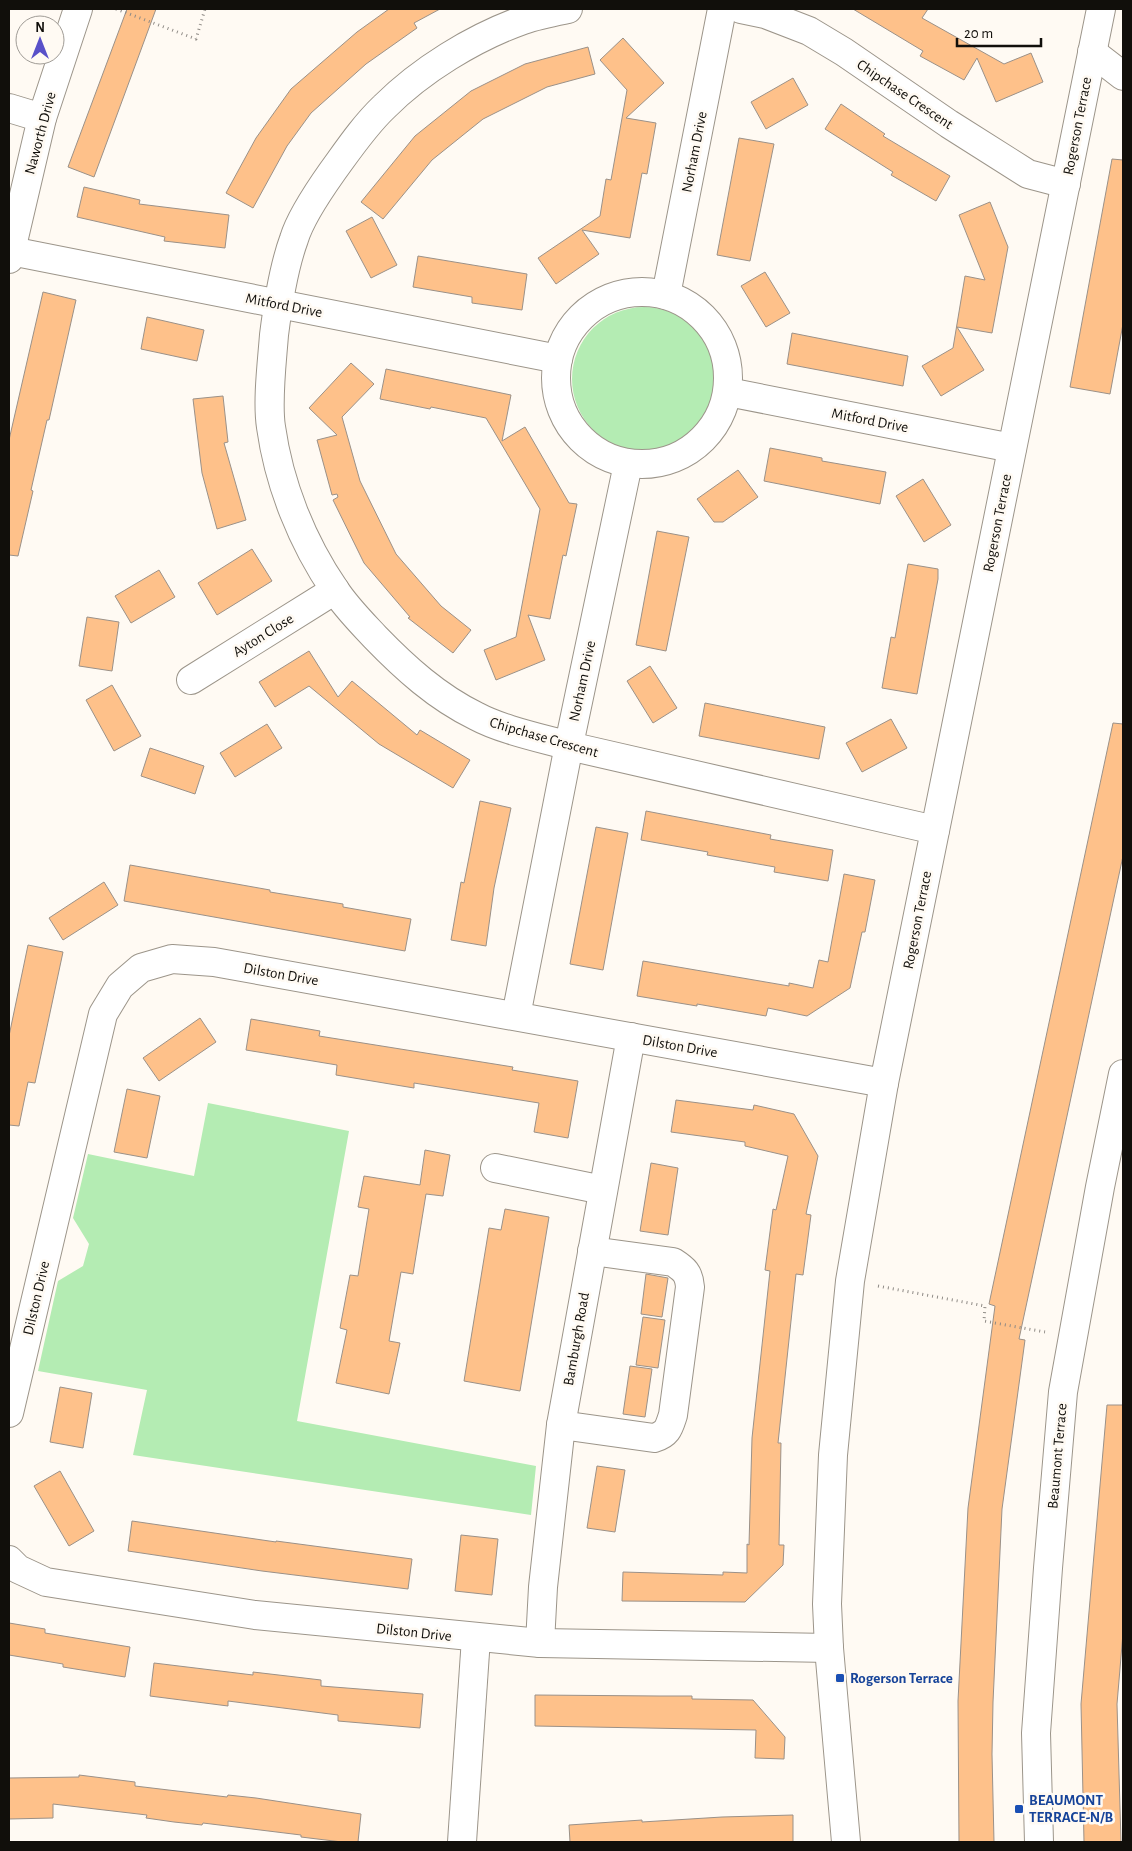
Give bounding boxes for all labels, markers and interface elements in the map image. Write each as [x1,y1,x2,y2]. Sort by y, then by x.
north arrow [15,15,65,65]
scale bar [957,15,1041,47]
text: N [35,21,45,35]
text: 20 m [964,26,993,41]
street label: Chipchase Crescent [854,57,956,132]
street label: Rogerson Terrace [1061,76,1094,176]
street label: Naworth Drive [22,90,59,176]
street label: Norham Drive [679,110,710,194]
street label: Mitford Drive [244,291,324,320]
street label: Mitford Drive [830,406,910,435]
street label: Rogerson Terrace [981,473,1014,573]
street label: Ayton Close [230,611,296,660]
street label: Norham Drive [567,639,598,723]
street label: Chipchase Crescent [488,715,600,760]
street label: Rogerson Terrace [901,870,934,970]
street label: Dilston Drive [242,961,320,988]
street label: Dilston Drive [641,1033,719,1060]
street label: Dilston Drive [21,1259,52,1337]
street label: Bamburgh Road [561,1291,592,1387]
street label: Beaumont Terrace [1045,1403,1070,1509]
street label: Dilston Drive [375,1621,452,1644]
place label: Rogerson Terrace [850,1671,953,1686]
marker: Rogerson Terrace [834,1672,846,1684]
place label: BEAUMONT TERRACE-N/B [1029,1793,1113,1825]
marker: BEAUMONT TERRACE-N/B [1013,1803,1025,1815]

